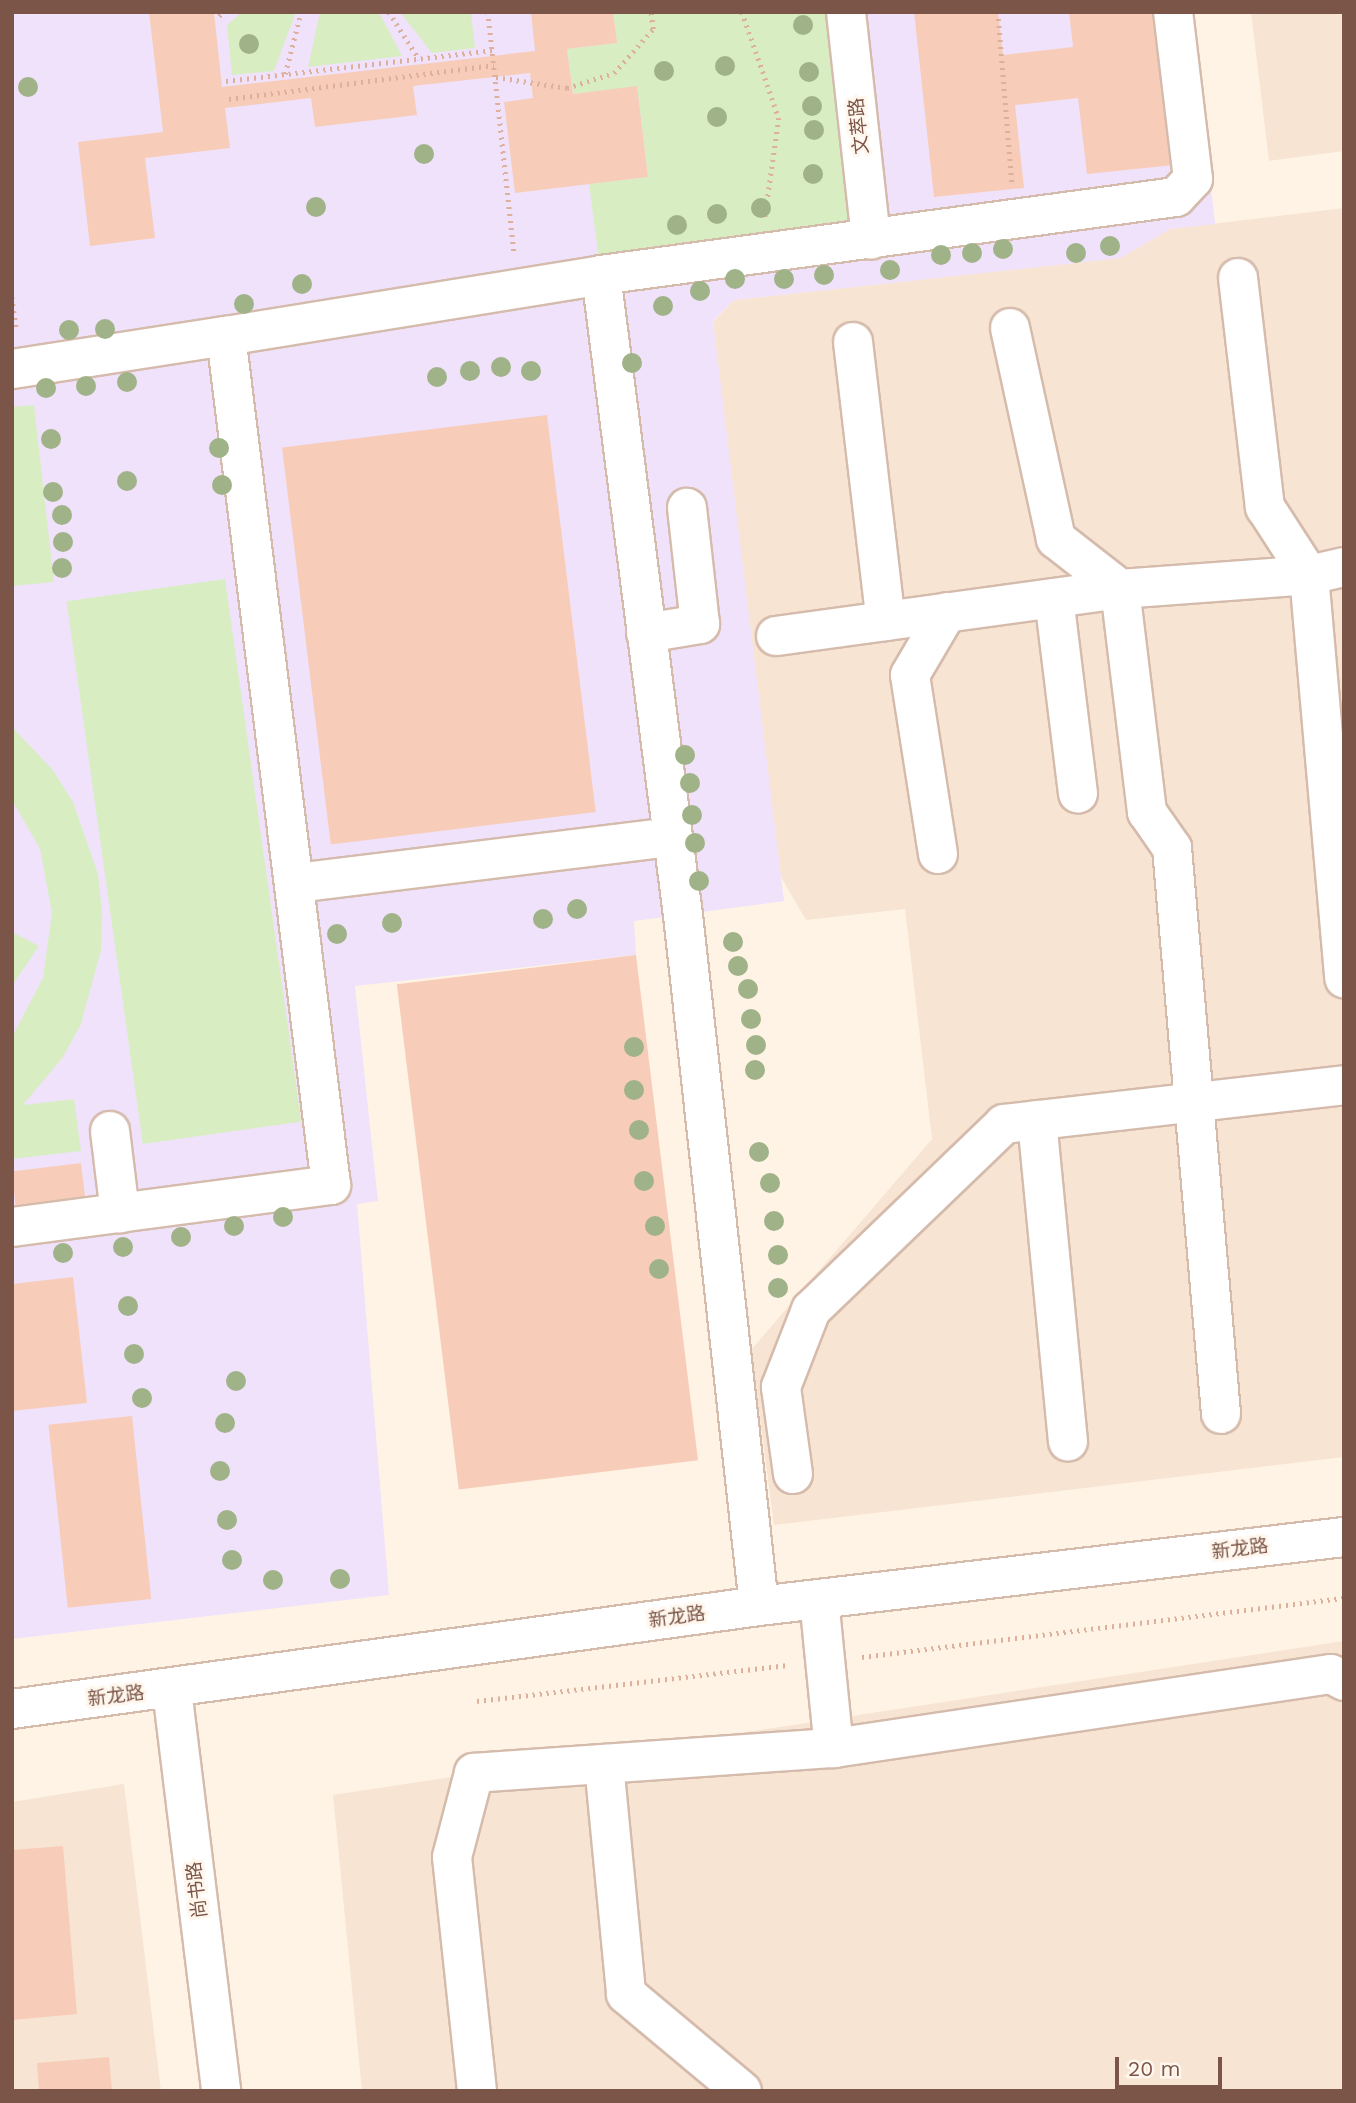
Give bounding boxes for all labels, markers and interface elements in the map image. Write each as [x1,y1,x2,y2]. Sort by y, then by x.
street label: 文萃路 [845,96,873,156]
street label: 新龙路 [1210,1534,1270,1564]
street label: 新龙路 [647,1602,707,1632]
street label: 新龙路 [86,1681,146,1711]
street label: 尚书路 [182,1860,212,1920]
scale bar [1118,2044,1225,2088]
text: 20 m [1128,2056,1180,2081]

